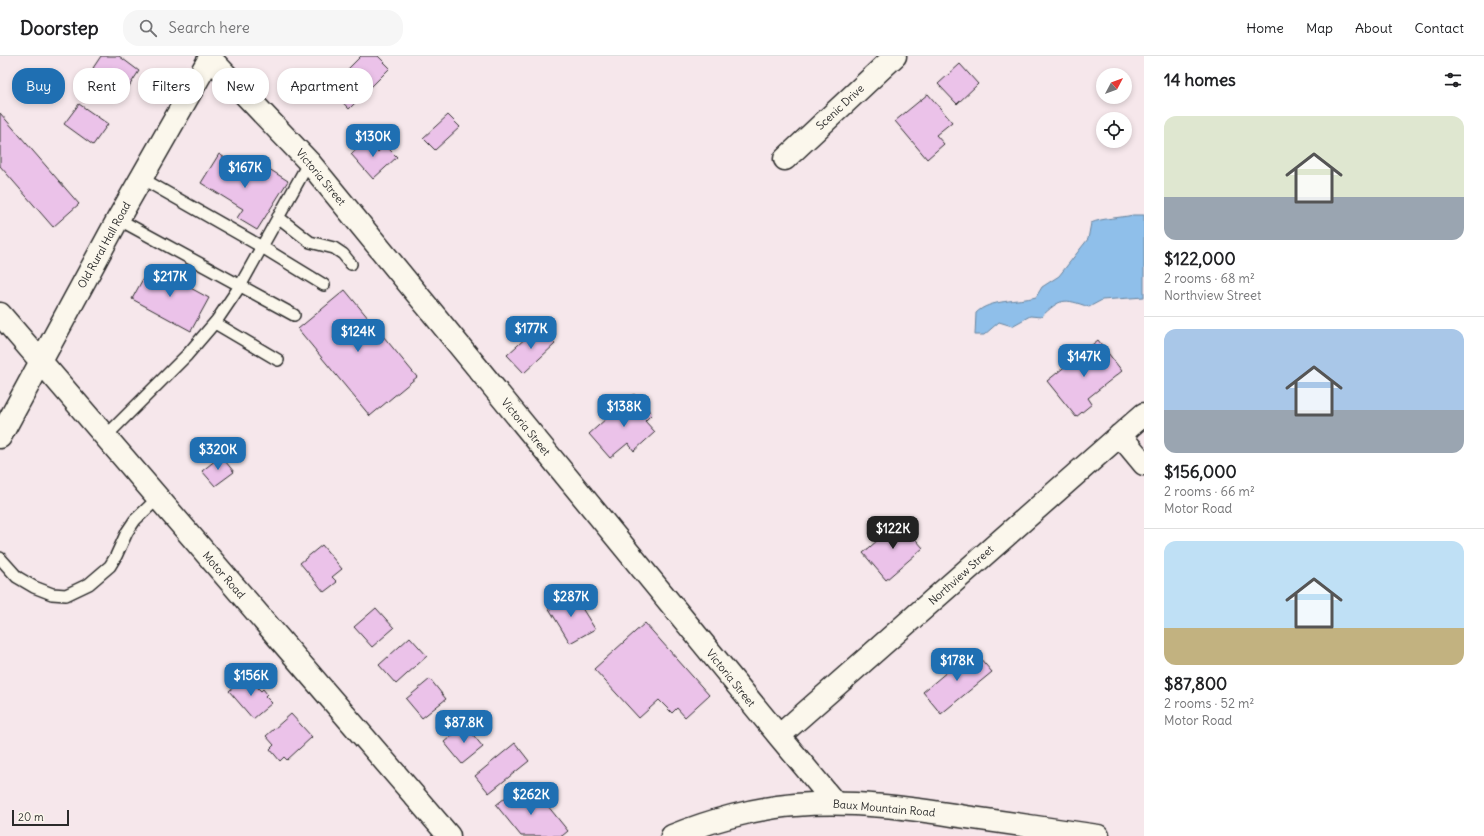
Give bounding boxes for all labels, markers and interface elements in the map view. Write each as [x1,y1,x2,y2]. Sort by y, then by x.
search box [123,10,403,46]
text: Doorstep [20,16,99,40]
icon: search [137,17,159,39]
text: Search here [169,18,250,37]
text: Home [1246,19,1284,37]
text: Map [1306,19,1333,37]
text: About [1355,19,1393,37]
text: Contact [1415,19,1464,37]
chip: Buy [12,68,65,104]
chip: Rent [73,68,130,104]
chip: Filters [138,68,204,104]
chip: New [212,68,269,104]
chip: Apartment [277,68,373,104]
north arrow [1096,68,1132,104]
map controls [1096,68,1132,148]
text: 14 homes [1164,69,1236,91]
icon: filters [1442,69,1464,91]
street label: Scenic Drive [813,81,867,133]
button: locate [1096,112,1132,148]
pin: $130K [345,124,401,158]
text: $130K [355,128,391,145]
icon: home [1278,142,1350,214]
street label: Victoria Street [293,146,349,209]
pin: $167K [217,155,273,189]
text: $167K [228,159,262,176]
street label: Old Rural Hall Road [74,199,134,291]
text: $122,000 [1164,248,1236,270]
pin: $217K [142,264,198,298]
text: $217K [153,268,187,285]
text: 2 rooms · 68 m² [1164,270,1255,287]
text: Northview Street [1164,287,1262,304]
pin: $177K [503,316,559,350]
pin: $124K [330,319,386,353]
text: $177K [515,320,547,337]
text: $124K [341,323,375,340]
pin: $147K [1056,344,1112,378]
text: $147K [1067,348,1101,365]
icon: home [1278,355,1350,427]
pin: $138K [596,394,652,428]
street label: Victoria Street [499,395,554,459]
text: $138K [606,398,642,415]
pin: $320K [190,437,246,471]
text: $320K [199,441,237,458]
text: $156,000 [1164,461,1237,483]
text: 2 rooms · 66 m² [1164,483,1255,500]
text: Motor Road [1164,500,1232,517]
pin: $122K [865,516,921,550]
text: $122K [876,520,910,537]
street label: Northview Street [926,542,997,608]
street label: Motor Road [200,549,249,602]
icon: home [1278,567,1350,639]
pin: $287K [543,584,599,618]
text: $287K [553,588,589,605]
street label: Victoria Street [704,646,759,710]
pin: $178K [929,648,985,682]
text: $178K [940,652,974,669]
pin: $156K [223,663,279,697]
text: $156K [233,667,269,684]
text: $87,800 [1164,673,1227,695]
text: 2 rooms · 52 m² [1164,695,1254,712]
pin: $87.8K [431,710,497,744]
text: Motor Road [1164,712,1232,729]
text: $87.8K [444,714,484,731]
pin: $262K [503,782,559,816]
text: $262K [513,786,550,803]
street label: Baux Mountain Road [832,797,936,820]
scale bar [12,808,69,827]
text: 20 m [18,810,44,824]

